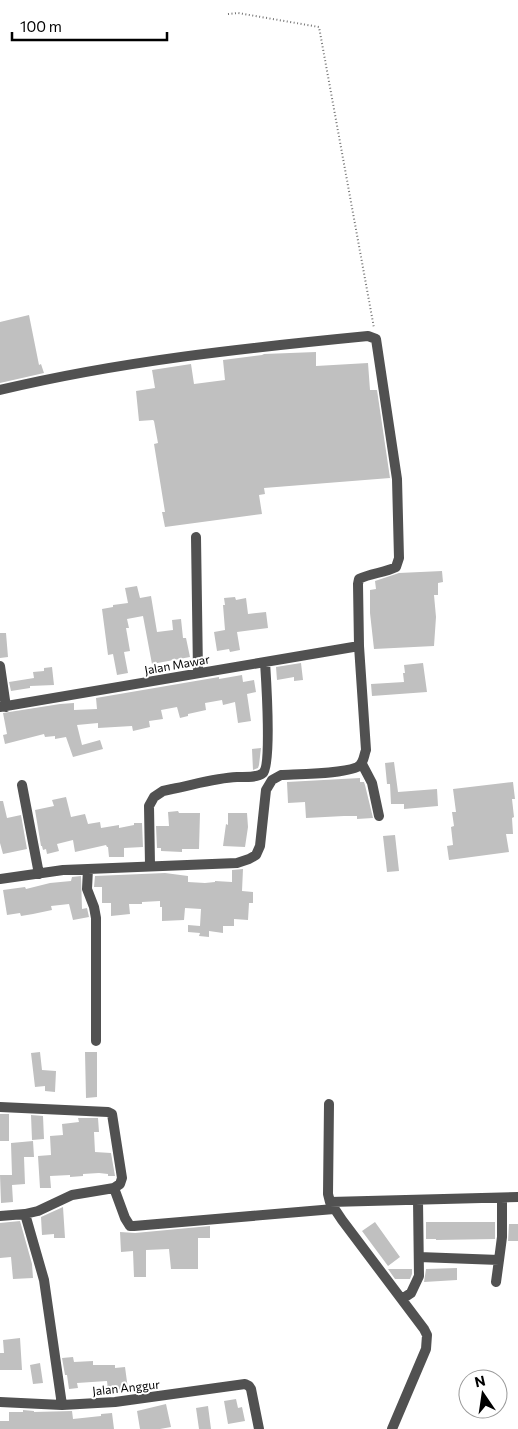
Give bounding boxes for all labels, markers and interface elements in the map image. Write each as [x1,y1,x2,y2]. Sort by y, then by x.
scale bar [12,10,168,42]
text: 100 m [20,17,62,35]
street label: Jalan Mawar [143,651,211,678]
north arrow [458,1369,508,1419]
text: N [473,1371,487,1390]
street label: Jalan Anggur [91,1376,161,1399]

